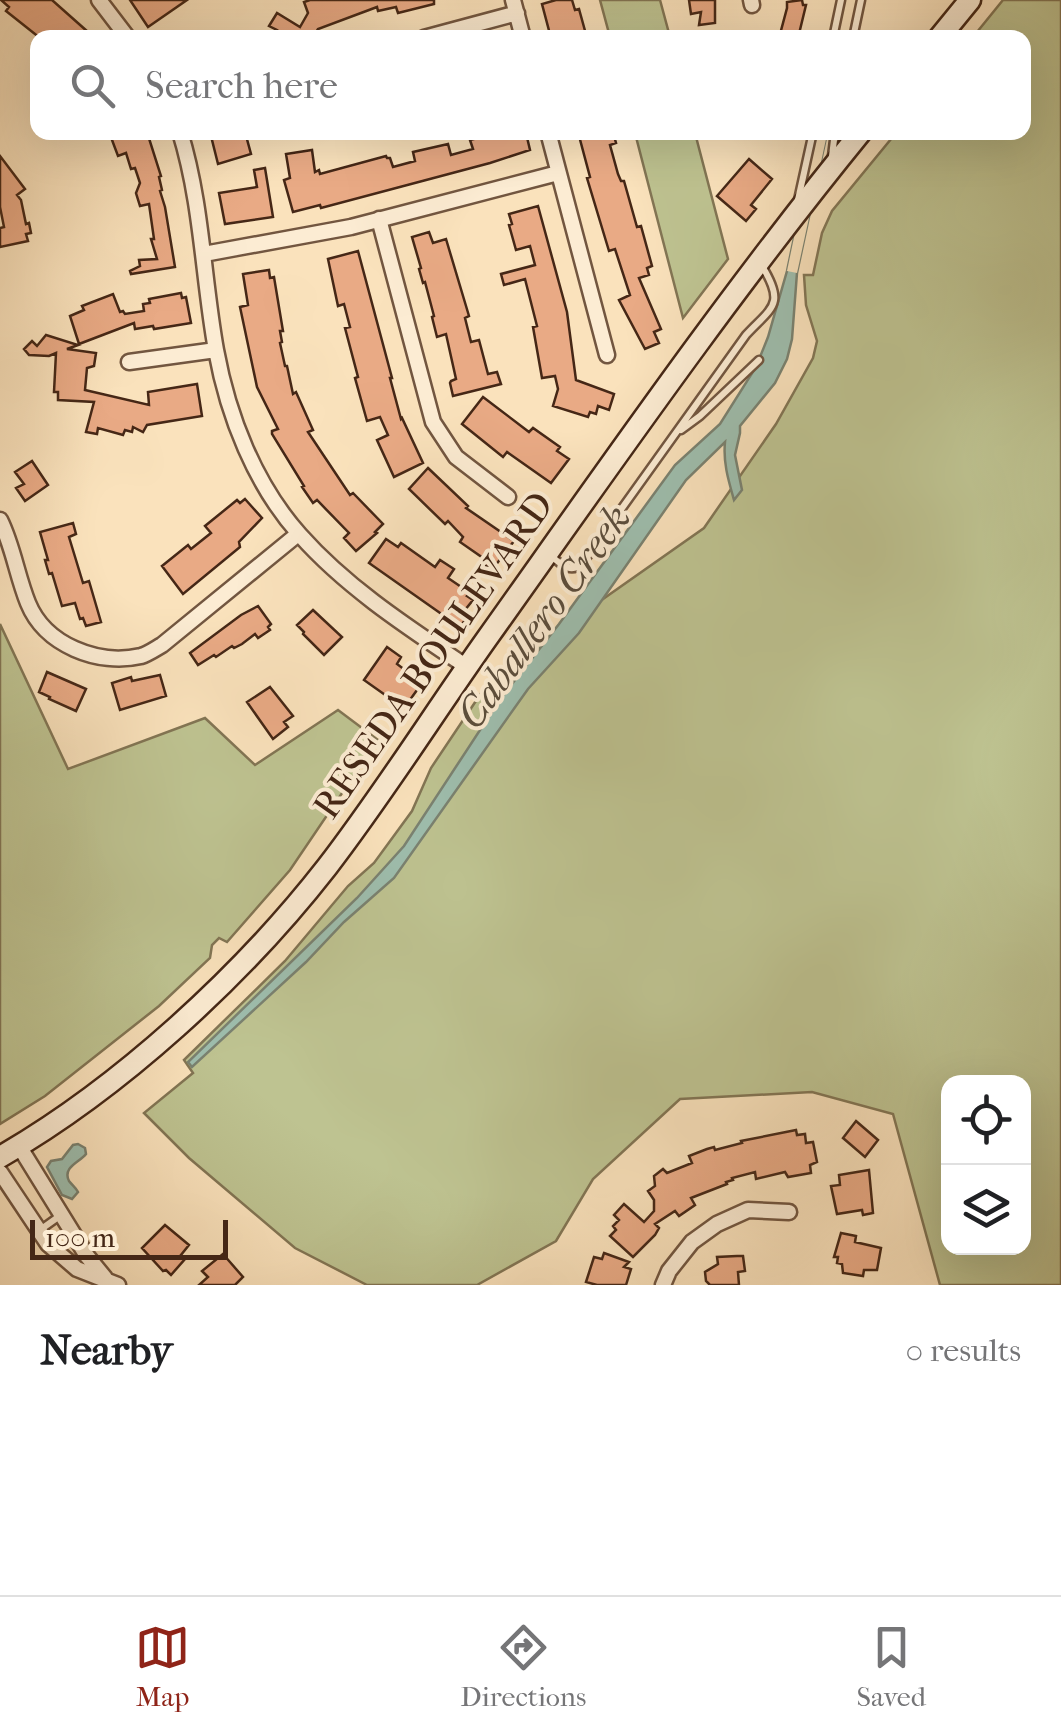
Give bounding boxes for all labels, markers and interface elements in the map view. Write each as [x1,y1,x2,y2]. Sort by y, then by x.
search box [30,30,1031,140]
icon: search [65,58,120,113]
text: Search here [145,63,338,108]
street label: RESEDA BOULEVARD [304,483,563,827]
water label: Caballero Creek [447,496,640,737]
map controls [941,1075,1031,1255]
button: locate [941,1075,1031,1165]
button: layers [941,1165,1031,1255]
scale bar [30,1215,228,1260]
text: 100 m [45,1221,115,1254]
text: Nearby [40,1326,172,1375]
text: 0 results [905,1332,1021,1369]
tab: Map [135,1620,190,1713]
tab: Directions [460,1620,586,1713]
tab: Saved [856,1620,926,1713]

